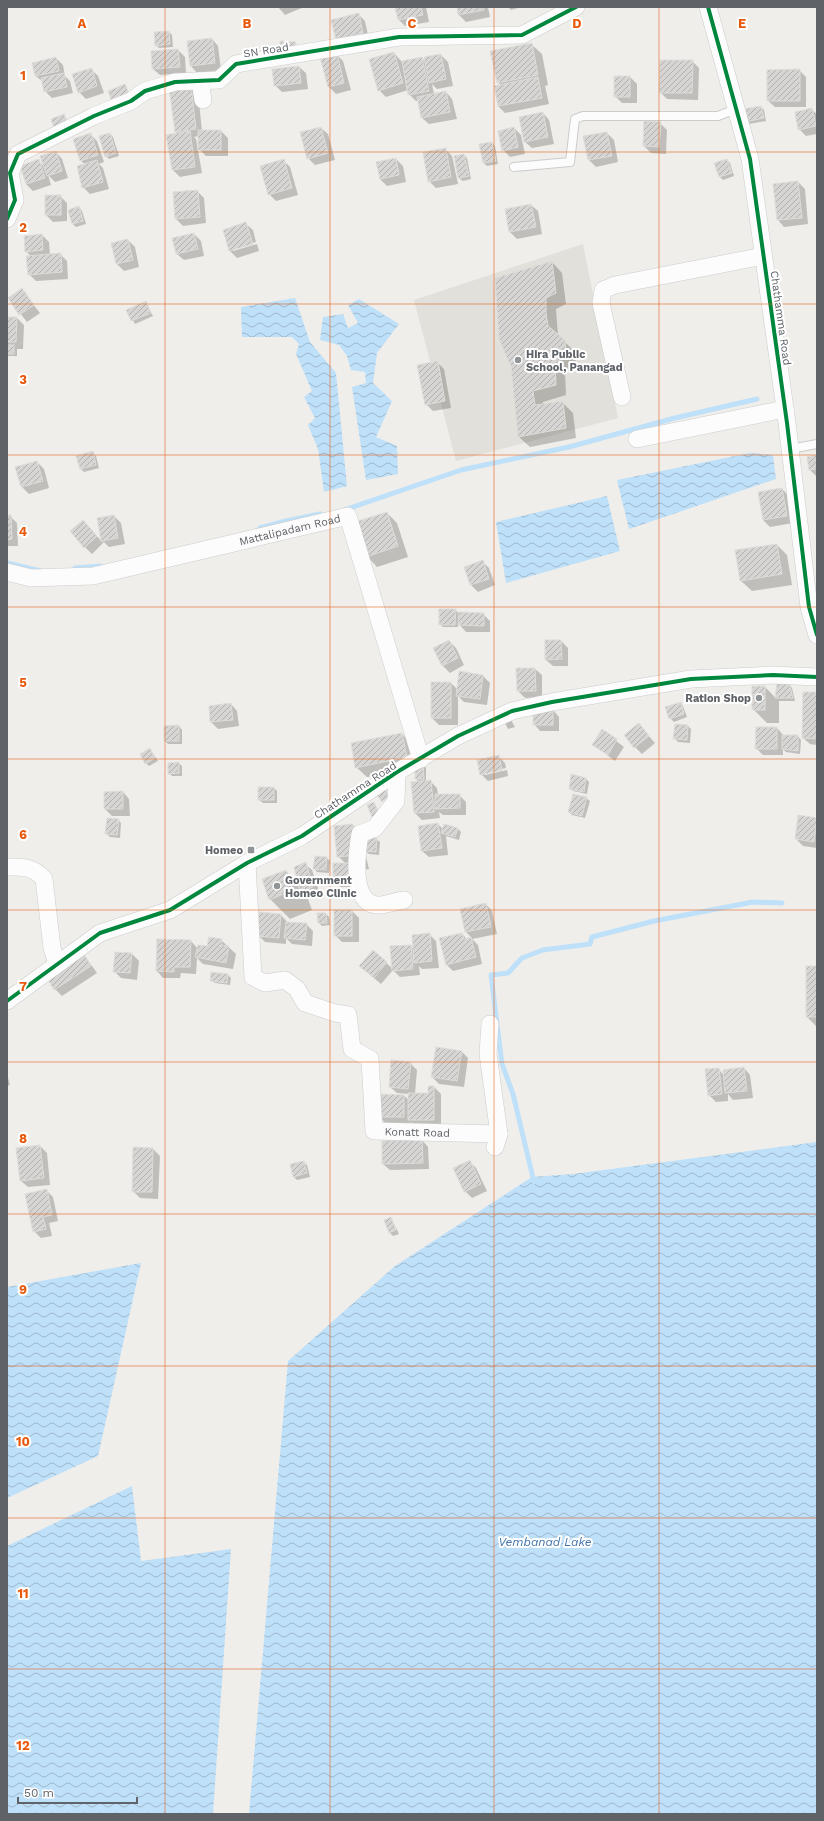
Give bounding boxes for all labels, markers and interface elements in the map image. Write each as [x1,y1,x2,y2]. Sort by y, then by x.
text: A [78,16,87,31]
text: B [243,16,252,31]
text: C [408,16,417,31]
text: D [572,16,582,31]
text: E [738,16,746,31]
street label: SN Road [242,40,290,60]
text: 1 [20,68,26,83]
text: 2 [19,220,27,235]
street label: Chathamma Road [767,270,794,366]
place label: Hira Public School, Panangad [526,348,623,374]
marker: Hira Public School, Panangad [513,355,523,365]
text: 3 [19,372,27,387]
street label: Mattalipadam Road [238,512,342,548]
text: 4 [19,524,28,539]
text: 5 [19,675,27,690]
place label: Ration Shop [685,692,751,705]
marker: Ration Shop [754,693,764,703]
street label: Chathamma Road [312,759,399,822]
text: 6 [19,827,27,842]
place label: Homeo [205,844,243,857]
marker: Homeo [246,845,256,855]
place label: Government Homeo Clinic [285,874,357,900]
marker: Government Homeo Clinic [272,881,282,891]
text: 7 [19,979,27,994]
street label: Konatt Road [385,1125,450,1140]
text: 8 [19,1131,27,1146]
text: 9 [19,1282,27,1297]
text: 10 [16,1434,30,1449]
water label: Vembanad Lake [498,1535,592,1549]
text: 11 [17,1586,29,1601]
text: 12 [16,1738,30,1753]
scale bar [18,1779,137,1805]
text: 50 m [24,1786,54,1800]

